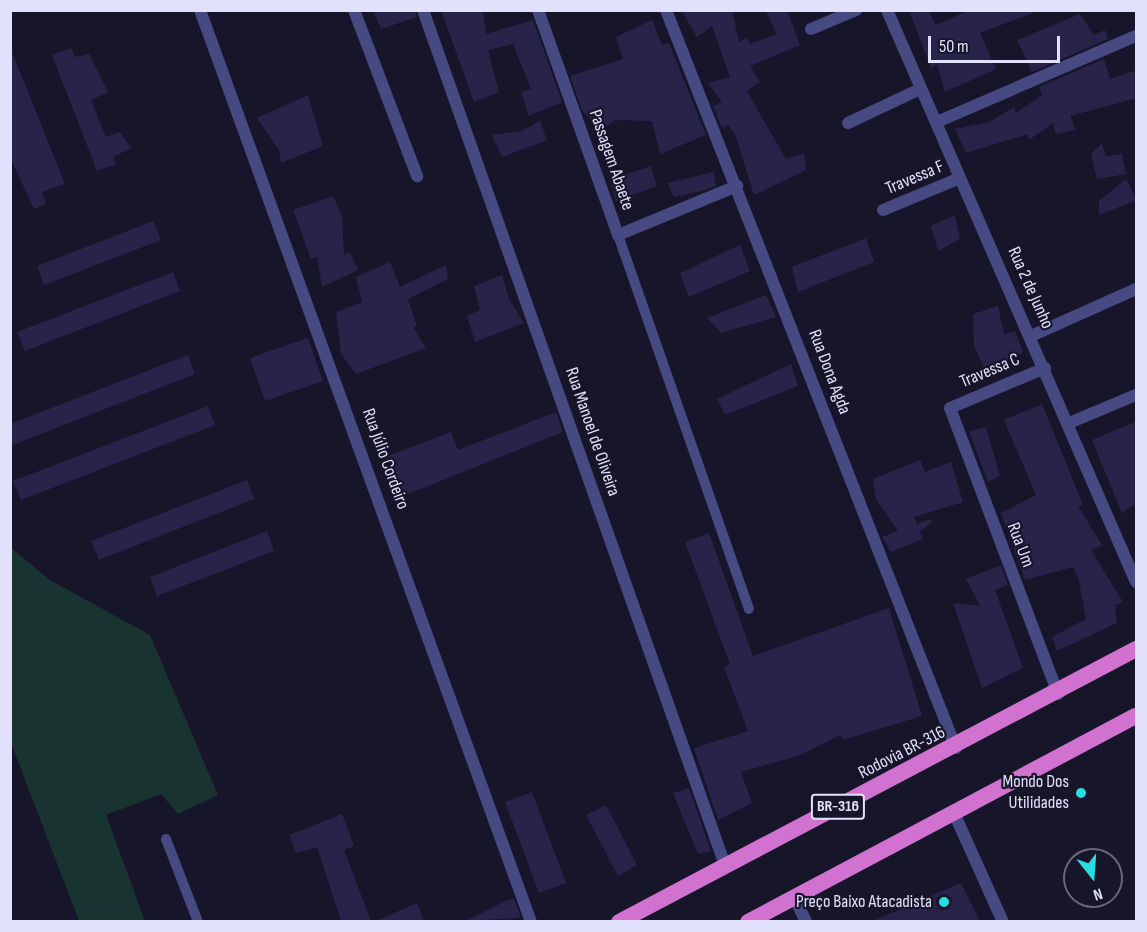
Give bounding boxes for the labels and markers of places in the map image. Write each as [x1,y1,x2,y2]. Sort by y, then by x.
place label: Mondo Dos Utilidades [1003,772,1069,814]
marker: Mondo Dos Utilidades [1074,786,1088,800]
place label: Preço Baixo Atacadista [796,891,932,913]
marker: Preço Baixo Atacadista [937,895,951,909]

